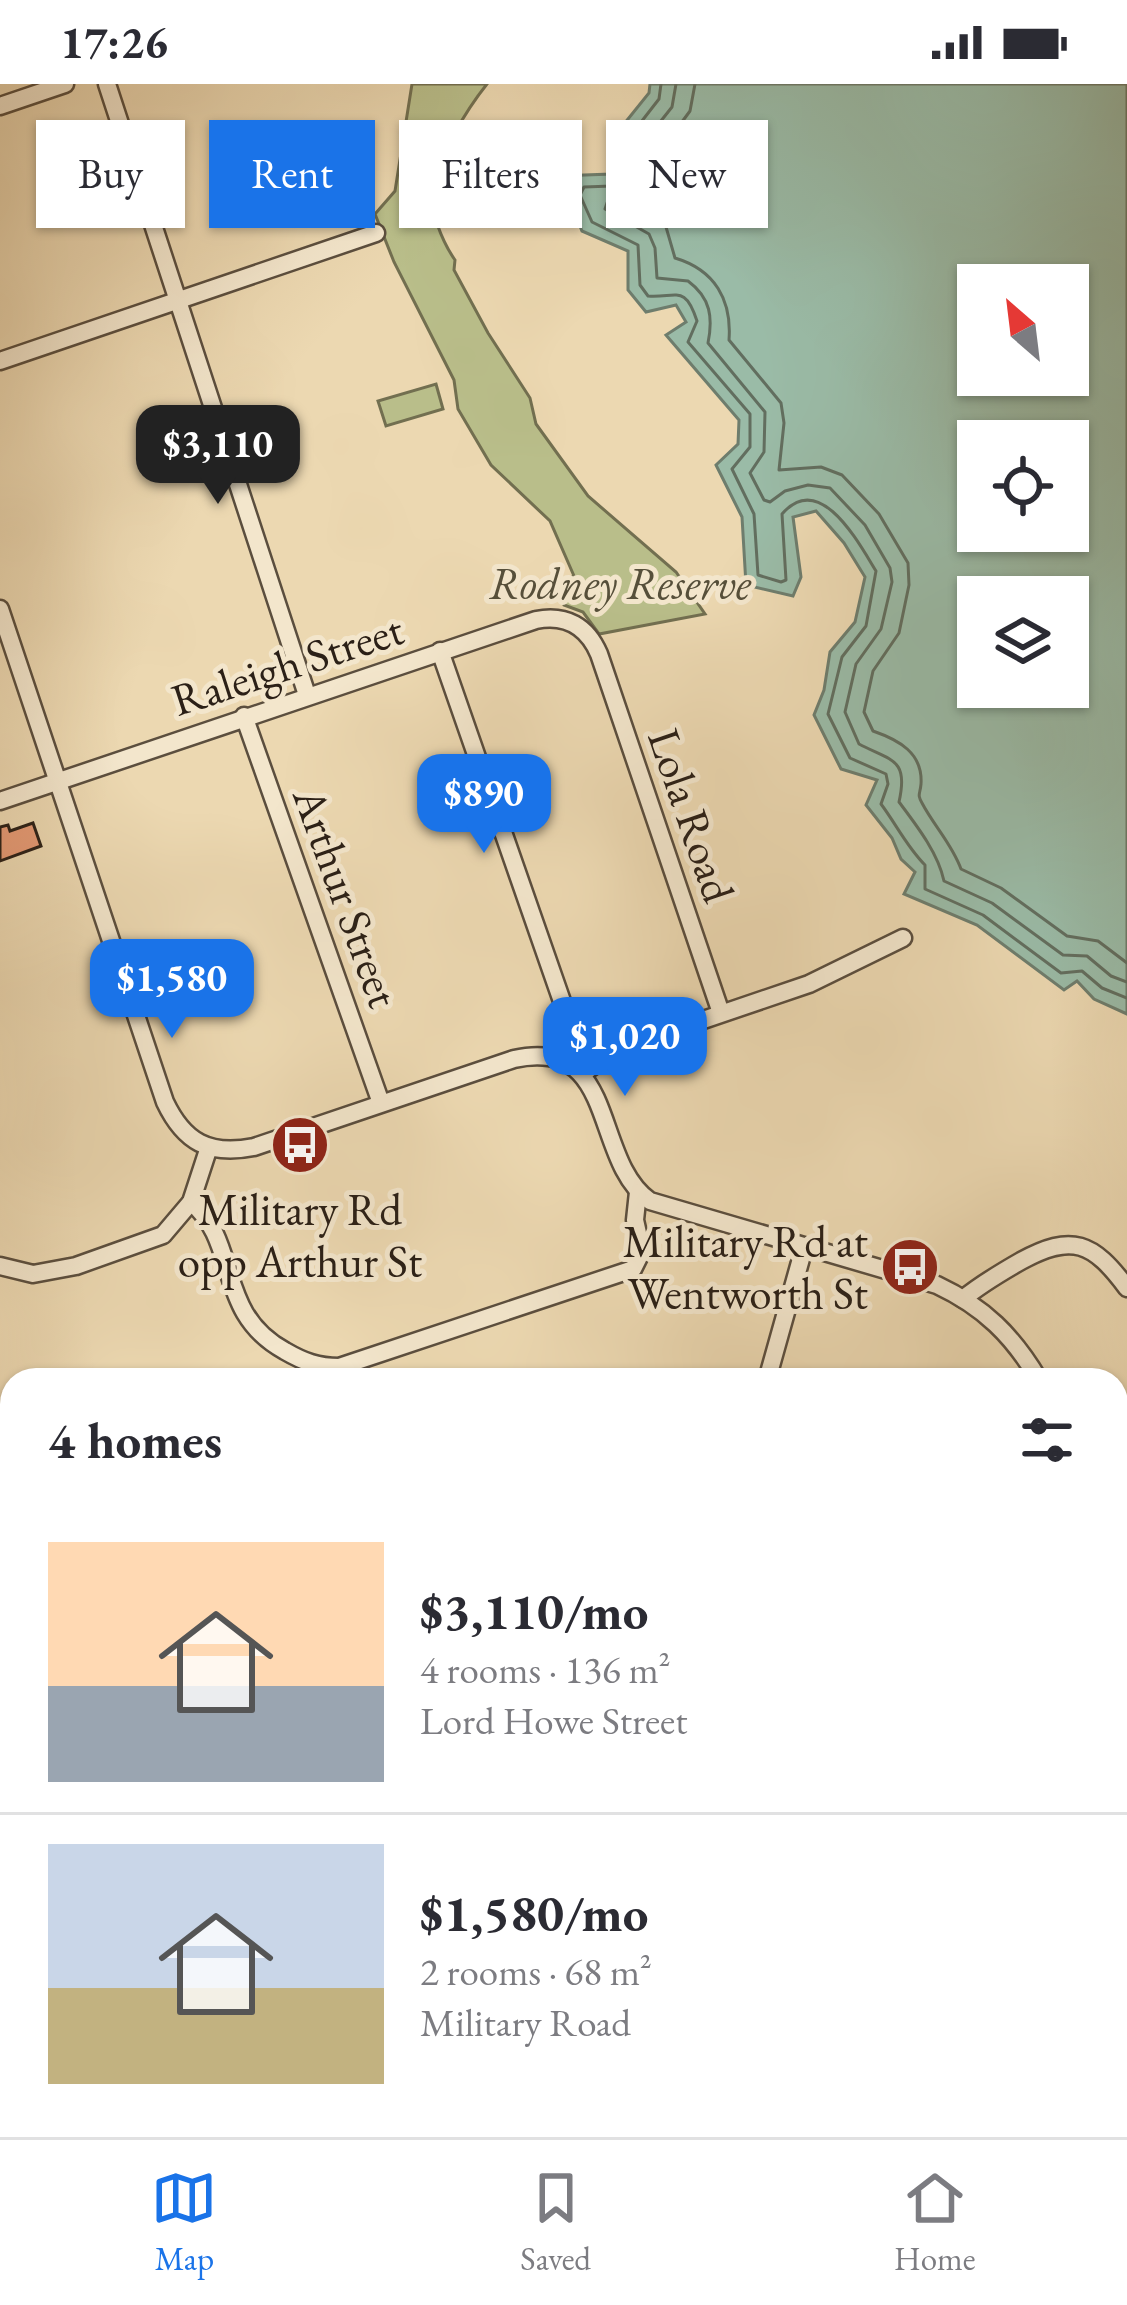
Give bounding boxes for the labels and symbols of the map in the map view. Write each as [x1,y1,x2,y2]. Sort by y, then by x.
north arrow [957,264,1089,396]
pin: $3,110 [120,405,316,507]
park label: Rodney Reserve [489,554,752,612]
street label: Raleigh Street [164,599,410,729]
street label: Lola Road [635,721,749,910]
pin: $890 [413,754,555,856]
street label: Arthur Street [280,778,414,1015]
pin: $1,580 [74,939,270,1041]
pin: $1,020 [527,997,723,1099]
bus stop icon: Military Rd opp Arthur St [269,1114,331,1176]
place label: Military Rd opp Arthur St [178,1180,422,1290]
place label: Military Rd at Wentworth St [623,1212,868,1322]
bus stop icon: Military Rd at Wentworth St [879,1236,941,1298]

